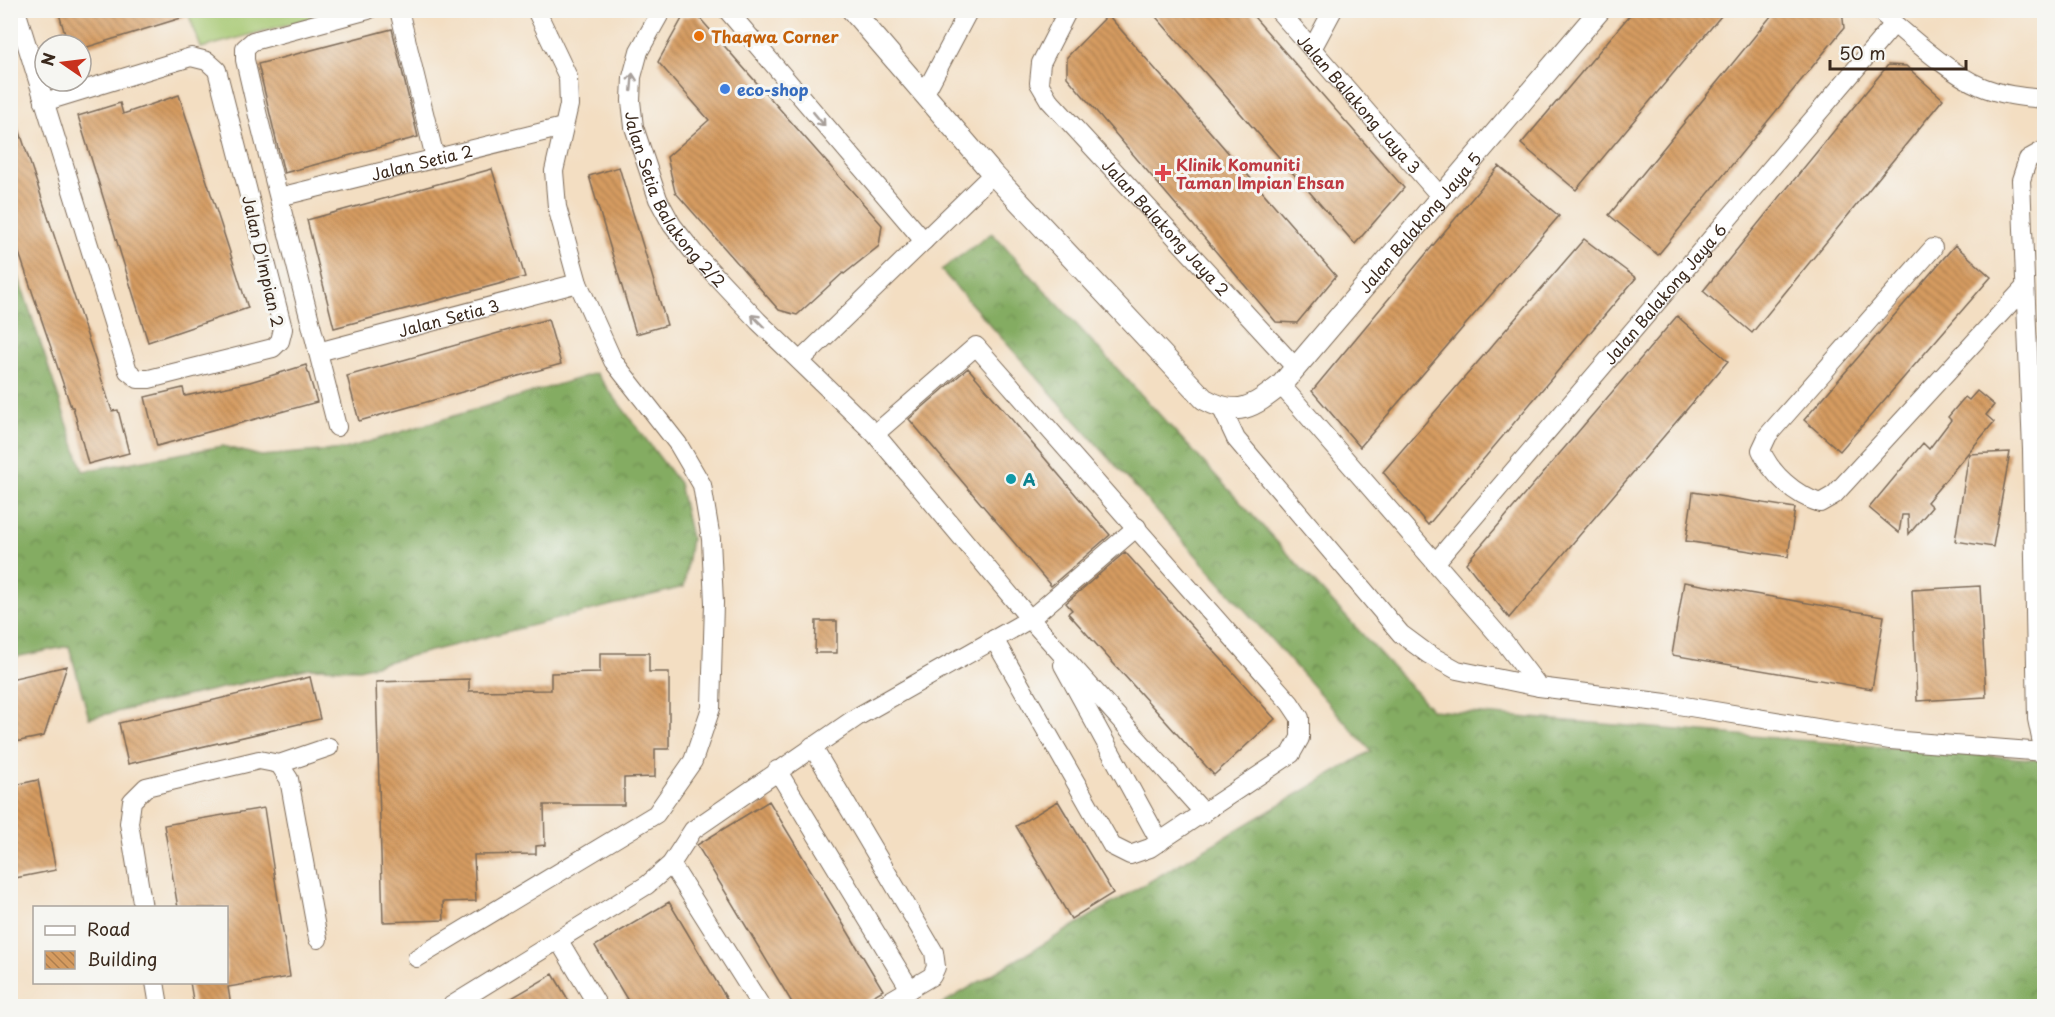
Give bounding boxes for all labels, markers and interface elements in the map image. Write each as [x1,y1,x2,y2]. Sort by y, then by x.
place label: Thaqwa Corner [711,24,839,48]
marker: Thaqwa Corner [692,29,706,43]
street label: Jalan Balakong Jaya 3 [1292,29,1427,178]
north arrow [33,33,93,93]
scale bar [1830,33,1966,71]
text: 50 m [1839,39,1886,66]
text: N [34,50,61,68]
one-way arrow [627,73,638,93]
place label: eco-shop [737,77,809,101]
marker: eco-shop [718,82,732,96]
street label: Jalan Setia Balakong 2/2 [620,110,732,292]
one-way arrow [813,111,826,127]
street label: Jalan Setia 2 [368,138,475,186]
street label: Jalan Balakong Jaya 5 [1353,146,1486,298]
place label: Klinik Komuniti Taman Impian Ehsan [1176,152,1345,194]
street label: Jalan Balakong Jaya 2 [1097,153,1235,301]
marker: Klinik Komuniti Taman Impian Ehsan [1154,164,1172,182]
street label: Jalan D'Impian 2 [237,193,291,329]
street label: Jalan Balakong Jaya 6 [1598,218,1731,369]
street label: Jalan Setia 3 [396,293,501,342]
one-way arrow [751,313,766,328]
place label: A [1023,467,1036,491]
marker: A [1004,472,1018,486]
legend [33,906,228,984]
text: Road [87,915,131,942]
text: Building [87,945,157,972]

